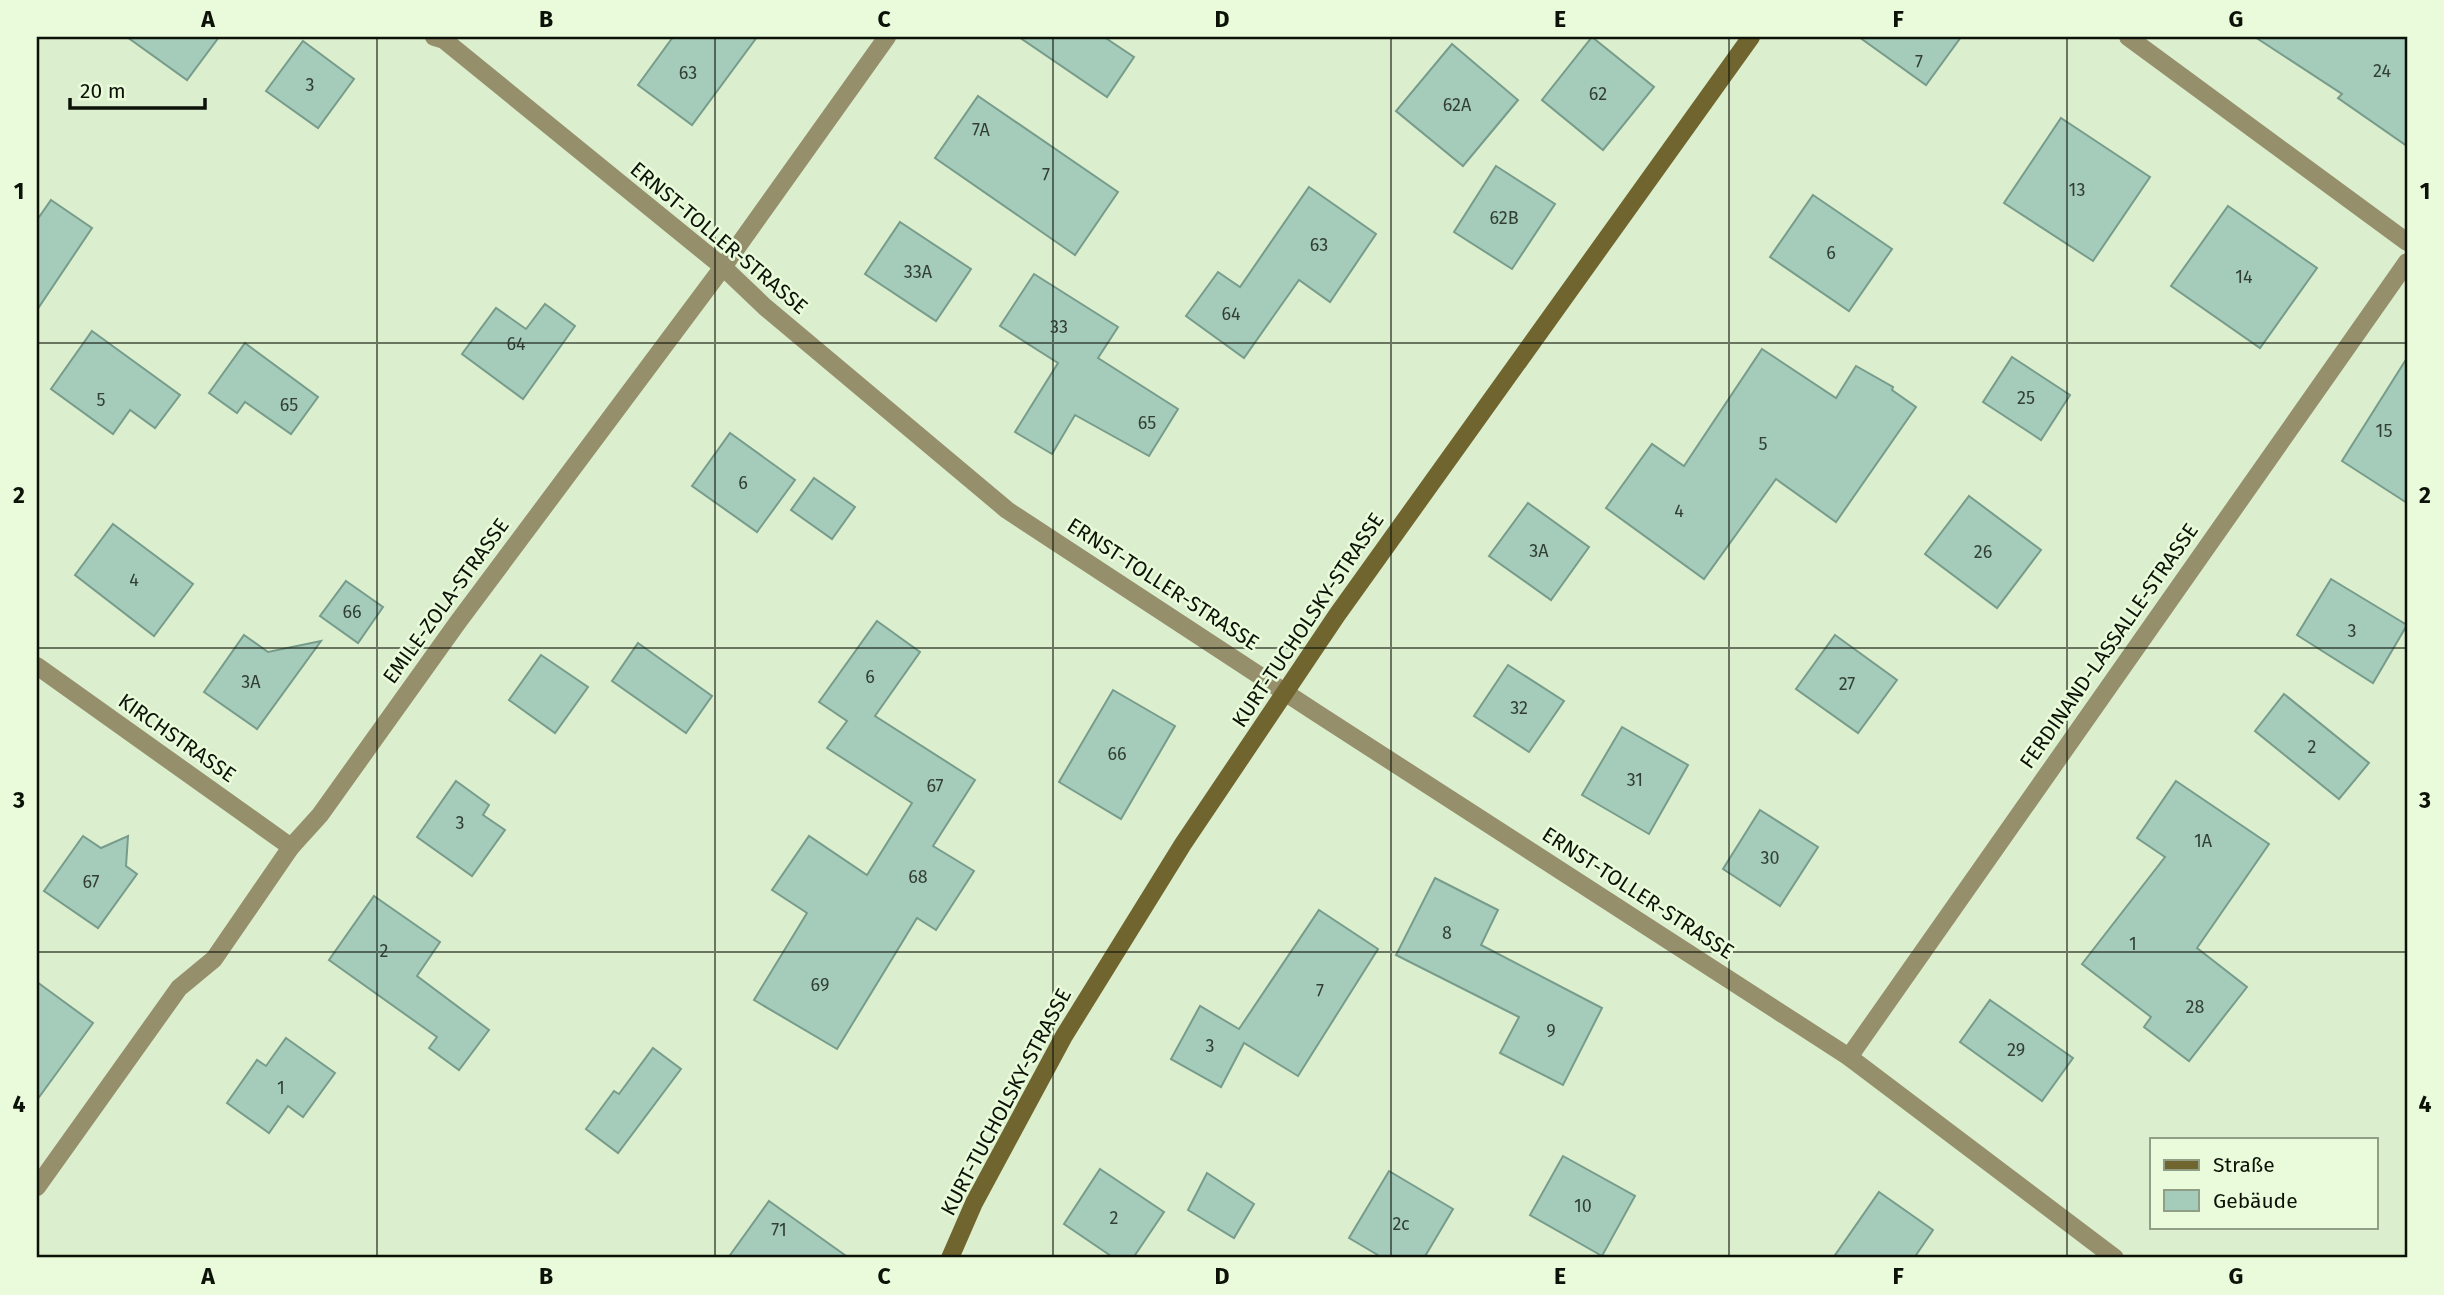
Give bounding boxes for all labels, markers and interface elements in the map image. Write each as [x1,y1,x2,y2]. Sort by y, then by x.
text: A [200,5,215,33]
text: B [539,5,553,33]
text: C [877,5,891,33]
text: D [1215,5,1230,33]
text: E [1554,5,1566,33]
text: F [1892,5,1904,33]
text: G [2229,5,2243,33]
house number: 7 [1915,51,1923,73]
house number: 24 [2373,60,2391,82]
house number: 63 [679,62,697,84]
scale bar [70,66,205,110]
house number: 3 [306,74,314,96]
text: 20 m [80,78,126,104]
house number: 62 [1589,83,1607,105]
house number: 62A [1443,94,1472,116]
house number: 7A [972,119,991,141]
street label: ERNST-TOLLER-STRASSE [625,156,813,320]
house number: 7 [1042,164,1050,186]
text: 1 [14,177,24,205]
text: 1 [2420,177,2430,205]
house number: 13 [2069,179,2085,201]
house number: 62B [1489,207,1519,229]
house number: 63 [1310,234,1328,256]
house number: 6 [1826,242,1836,264]
house number: 33A [904,261,933,283]
house number: 14 [2235,266,2253,288]
house number: 64 [1221,303,1241,325]
house number: 33 [1050,316,1068,338]
house number: 64 [506,333,526,355]
house number: 25 [2017,387,2035,409]
house number: 5 [96,389,106,411]
house number: 65 [280,394,298,416]
house number: 65 [1138,412,1156,434]
house number: 15 [2376,420,2392,442]
house number: 5 [1758,433,1768,455]
house number: 6 [738,472,748,494]
text: 2 [13,481,25,509]
text: 2 [2419,481,2431,509]
house number: 4 [1674,500,1684,522]
street label: KURT-TUCHOLSKY-STRASSE [1226,508,1390,732]
street label: ERNST-TOLLER-STRASSE [1062,512,1264,656]
street label: EMILE-ZOLA-STRASSE [377,513,515,689]
street label: FERDINAND-LASSALLE-STRASSE [2014,518,2204,774]
house number: 3A [1529,540,1549,562]
house number: 26 [1974,541,1992,563]
house number: 4 [129,569,139,591]
house number: 66 [342,601,362,623]
house number: 3 [2348,620,2356,642]
house number: 6 [865,666,875,688]
house number: 3A [241,671,261,693]
house number: 27 [1839,673,1855,695]
street label: KIRCHSTRASSE [113,688,241,788]
house number: 32 [1510,697,1528,719]
house number: 2 [2308,736,2317,758]
house number: 66 [1107,743,1127,765]
house number: 31 [1627,769,1643,791]
house number: 67 [926,775,944,797]
text: 3 [12,786,25,814]
text: 3 [2418,786,2431,814]
house number: 3 [456,812,464,834]
street label: ERNST-TOLLER-STRASSE [1537,821,1739,965]
house number: 1A [2194,830,2213,852]
house number: 30 [1760,847,1780,869]
house number: 68 [908,866,928,888]
house number: 67 [82,871,100,893]
house number: 8 [1442,922,1452,944]
house number: 1 [2129,933,2137,955]
house number: 2 [380,940,389,962]
house number: 69 [811,974,829,996]
house number: 7 [1316,980,1324,1002]
street label: KURT-TUCHOLSKY-STRASSE [935,984,1077,1220]
house number: 28 [2186,996,2204,1018]
house number: 9 [1546,1020,1556,1042]
house number: 3 [1206,1035,1214,1057]
house number: 29 [2007,1039,2025,1061]
house number: 1 [277,1077,285,1099]
text: 4 [13,1090,26,1118]
text: 4 [2419,1090,2432,1118]
legend [2150,1138,2378,1228]
text: Straße [2213,1152,2275,1178]
text: Gebäude [2213,1188,2298,1214]
house number: 10 [1574,1195,1592,1217]
house number: 2 [1110,1207,1119,1229]
house number: 2c [1392,1213,1410,1235]
house number: 71 [771,1219,787,1241]
text: A [200,1262,215,1290]
text: B [539,1262,553,1290]
text: C [877,1262,891,1290]
text: D [1215,1262,1230,1290]
text: E [1554,1262,1566,1290]
text: F [1892,1262,1904,1290]
text: G [2229,1262,2243,1290]

